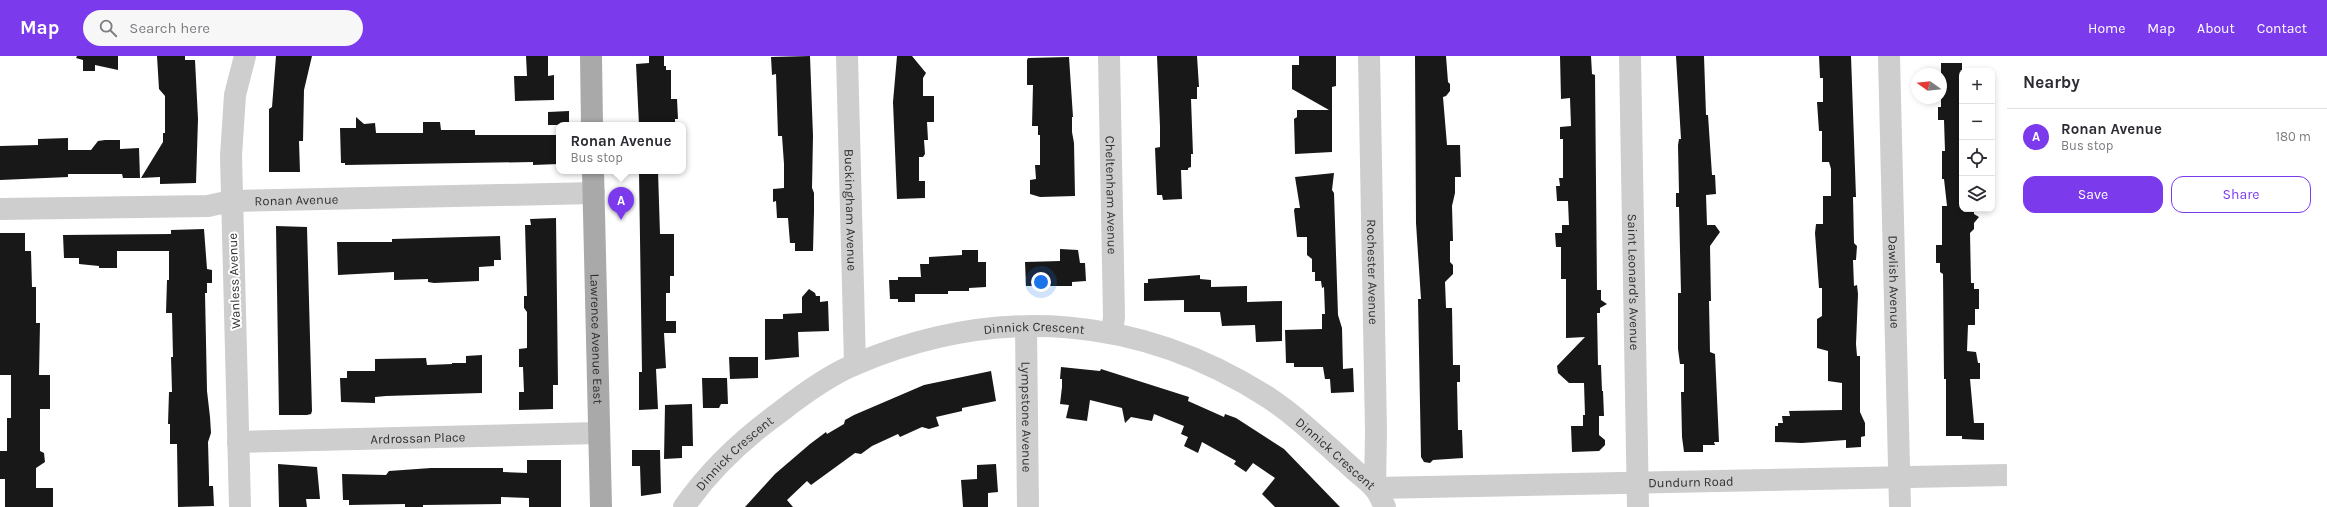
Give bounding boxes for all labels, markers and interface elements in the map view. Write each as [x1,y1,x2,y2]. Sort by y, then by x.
search box [83,10,363,46]
text: Map [20,17,59,39]
icon: search [97,17,119,39]
text: Search here [129,19,210,37]
text: Home [2088,20,2125,37]
text: Map [2147,20,2175,37]
text: About [2197,20,2235,37]
text: Contact [2257,20,2307,37]
north arrow [1911,68,1947,104]
map controls [1959,68,1995,212]
button: + [1959,68,1995,104]
text: Nearby [2023,72,2080,92]
button: − [1959,104,1995,140]
text: Ronan Avenue [2061,120,2162,138]
popup [556,122,686,174]
text: A [2032,129,2040,144]
text: 180 m [2276,129,2311,144]
text: Ronan Avenue [571,132,671,150]
street label: Cheltenham Avenue [1103,135,1120,255]
text: Bus stop [2061,138,2113,153]
button: locate [1959,140,1995,176]
street label: Buckingham Avenue [842,149,860,272]
text: Bus stop [571,150,623,165]
button: layers [1959,176,1995,212]
button: Save [2023,176,2163,213]
button: Share [2171,176,2311,213]
pin: A [608,187,634,220]
street label: Ronan Avenue [254,191,339,208]
street label: Saint Leonard's Avenue [1625,214,1643,351]
street label: Rochester Avenue [1365,219,1382,325]
street label: Wanless Avenue [225,232,243,329]
street label: Dawlish Avenue [1886,235,1903,329]
your location [1031,272,1051,292]
street label: Lawrence Avenue East [588,274,606,405]
street label: Dinnick Crescent [982,319,1086,337]
street label: Lympstone Avenue [1019,361,1035,473]
street label: Dinnick Crescent [692,412,776,493]
street label: Dinnick Crescent [1293,414,1379,492]
street label: Ardrossan Place [370,429,466,446]
street label: Dundurn Road [1648,473,1734,490]

